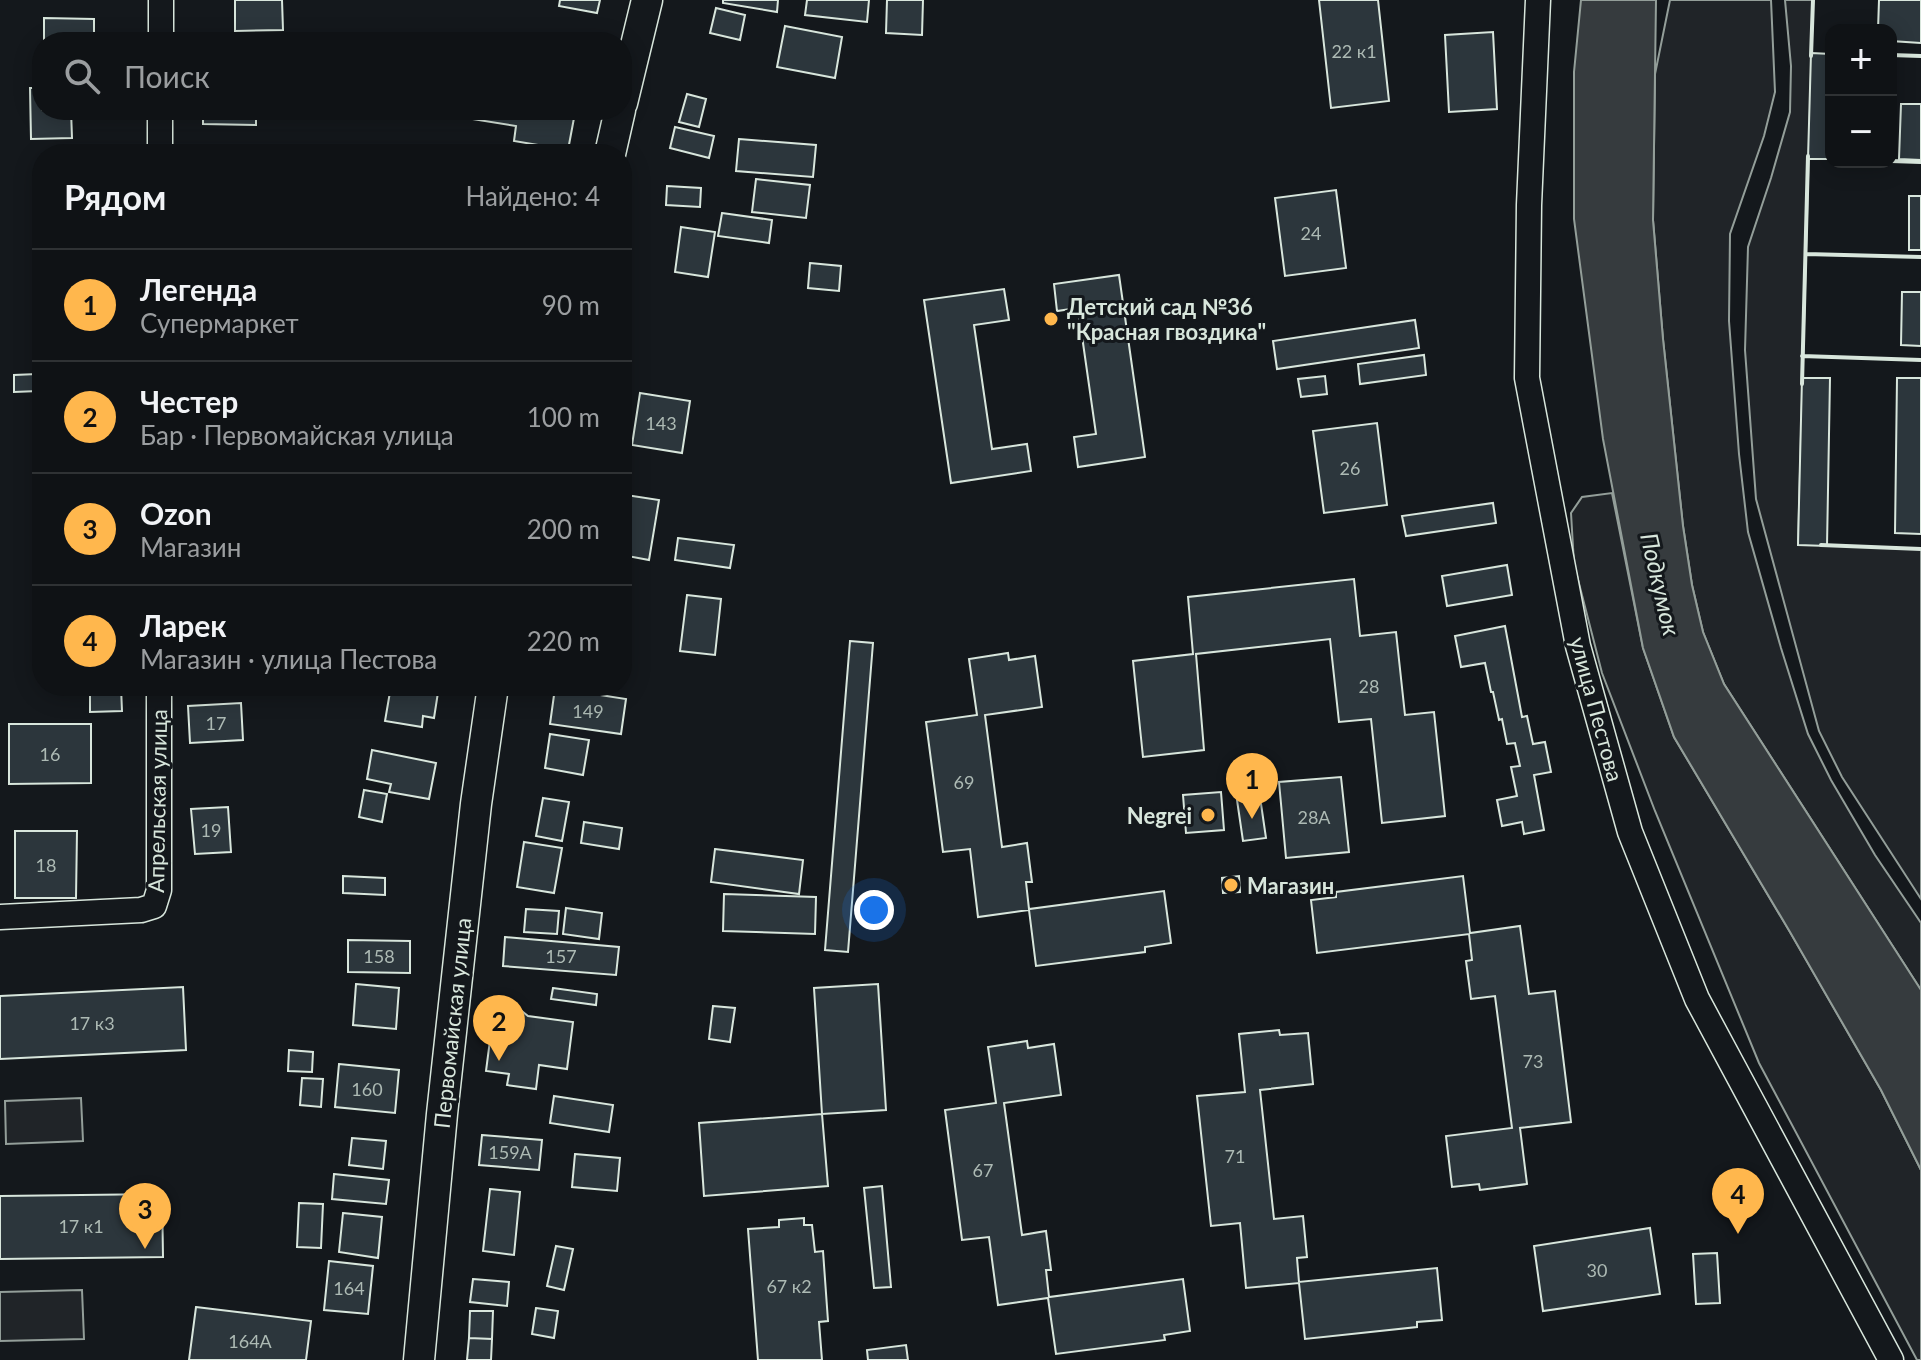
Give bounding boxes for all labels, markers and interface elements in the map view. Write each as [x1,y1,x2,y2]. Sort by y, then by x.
map controls [1825,24,1897,168]
button: + [1825,24,1897,96]
search box [32,32,632,120]
house number: 22 к1 [1331,40,1377,62]
icon: search [60,54,104,98]
text: Поиск [124,58,210,94]
button: − [1825,96,1897,168]
text: Рядом [64,176,166,217]
text: Найдено: 4 [465,180,600,212]
house number: 24 [1301,222,1321,244]
text: Легенда [140,271,257,307]
text: 1 [82,289,98,321]
text: 90 m [542,289,600,321]
place label: Детский сад №36 "Красная гвоздика" [1067,293,1266,345]
text: Супермаркет [140,307,299,339]
marker: Детский сад №36 "Красная гвоздика" [1042,310,1060,328]
text: Честер [140,383,238,419]
text: 2 [82,401,98,433]
text: 100 m [527,401,600,433]
house number: 143 [645,412,677,434]
text: Бар · Первомайская улица [140,419,454,451]
house number: 26 [1340,457,1360,479]
text: Ozon [140,495,212,531]
text: 3 [82,513,98,545]
text: 200 m [527,513,600,545]
water label: Подкумок [1635,530,1687,639]
text: Магазин [140,531,241,563]
text: Ларек [140,607,227,643]
text: 4 [82,625,98,657]
text: 220 m [527,625,600,657]
street label: улица Пестова [1565,634,1629,784]
text: Магазин · улица Пестова [140,643,437,675]
house number: 28 [1359,675,1379,697]
house number: 149 [572,700,604,722]
street label: Апрельская улица [142,709,172,893]
house number: 17 [206,712,226,734]
house number: 16 [40,743,60,765]
pin: 1 [1226,753,1278,819]
house number: 69 [954,771,974,793]
place label: Negrei [1127,802,1192,829]
marker: Negrei [1199,806,1217,824]
house number: 28А [1297,806,1331,828]
house number: 19 [201,819,221,841]
house number: 18 [36,854,56,876]
place label: Магазин [1247,872,1334,899]
marker: Магазин [1222,876,1240,894]
your location [854,890,894,930]
street label: Первомайская улица [428,916,476,1130]
house number: 158 [363,945,395,967]
house number: 157 [545,945,577,967]
pin: 2 [473,995,525,1061]
house number: 17 к3 [69,1012,115,1034]
house number: 73 [1523,1050,1543,1072]
house number: 160 [351,1078,383,1100]
house number: 159А [488,1141,533,1163]
house number: 71 [1225,1145,1245,1167]
house number: 67 [973,1159,993,1181]
pin: 4 [1712,1168,1764,1234]
pin: 3 [119,1183,171,1249]
house number: 17 к1 [58,1215,104,1237]
house number: 30 [1587,1259,1607,1281]
house number: 67 к2 [766,1275,812,1297]
house number: 164 [333,1277,365,1299]
house number: 164А [228,1330,273,1352]

